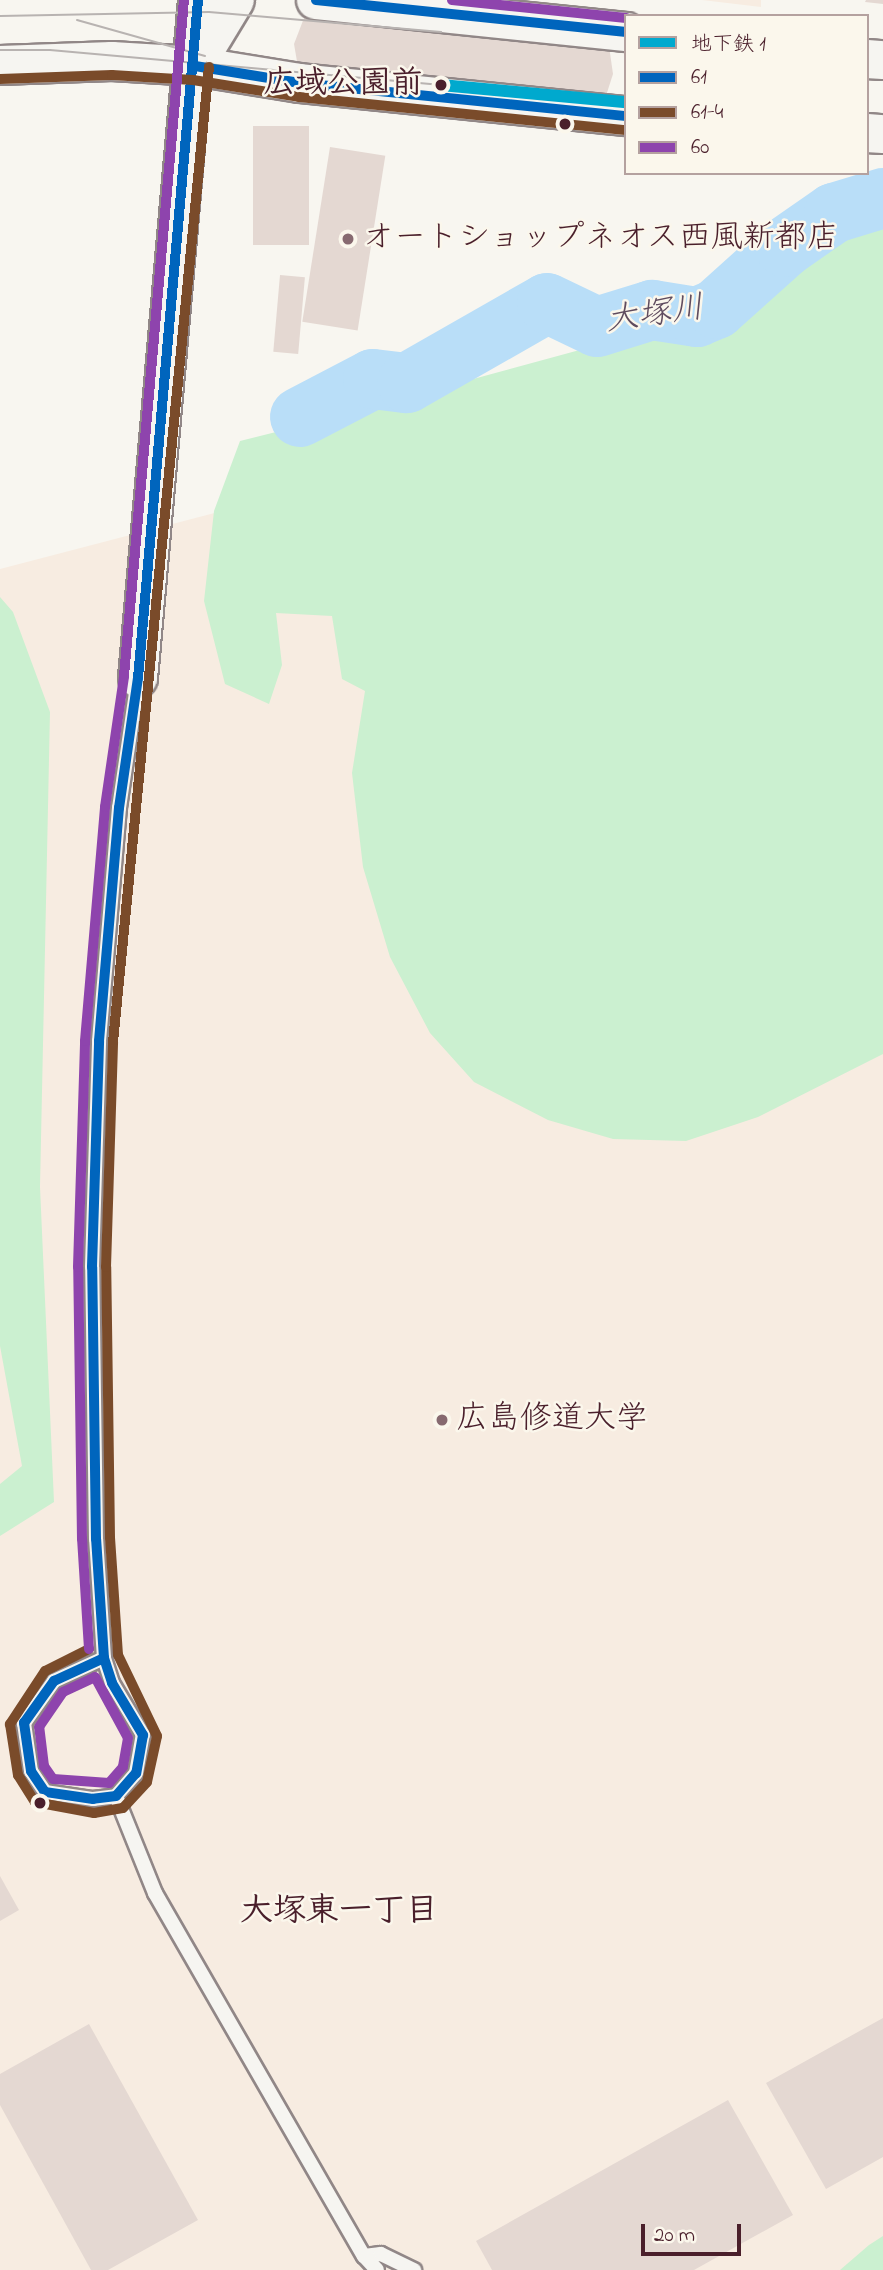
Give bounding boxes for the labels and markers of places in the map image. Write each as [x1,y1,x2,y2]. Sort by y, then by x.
place label: 広域公園前 [263,66,423,104]
marker: 広域公園前 [429,73,453,97]
unlabelled marker [558,117,572,131]
place label: オートショップネオス西風新都店 [362,220,842,258]
marker: オートショップネオス西風新都店 [340,231,356,247]
place label: 広島修道大学 [456,1401,648,1439]
marker: 広島修道大学 [434,1412,450,1428]
unlabelled marker [33,1796,47,1810]

